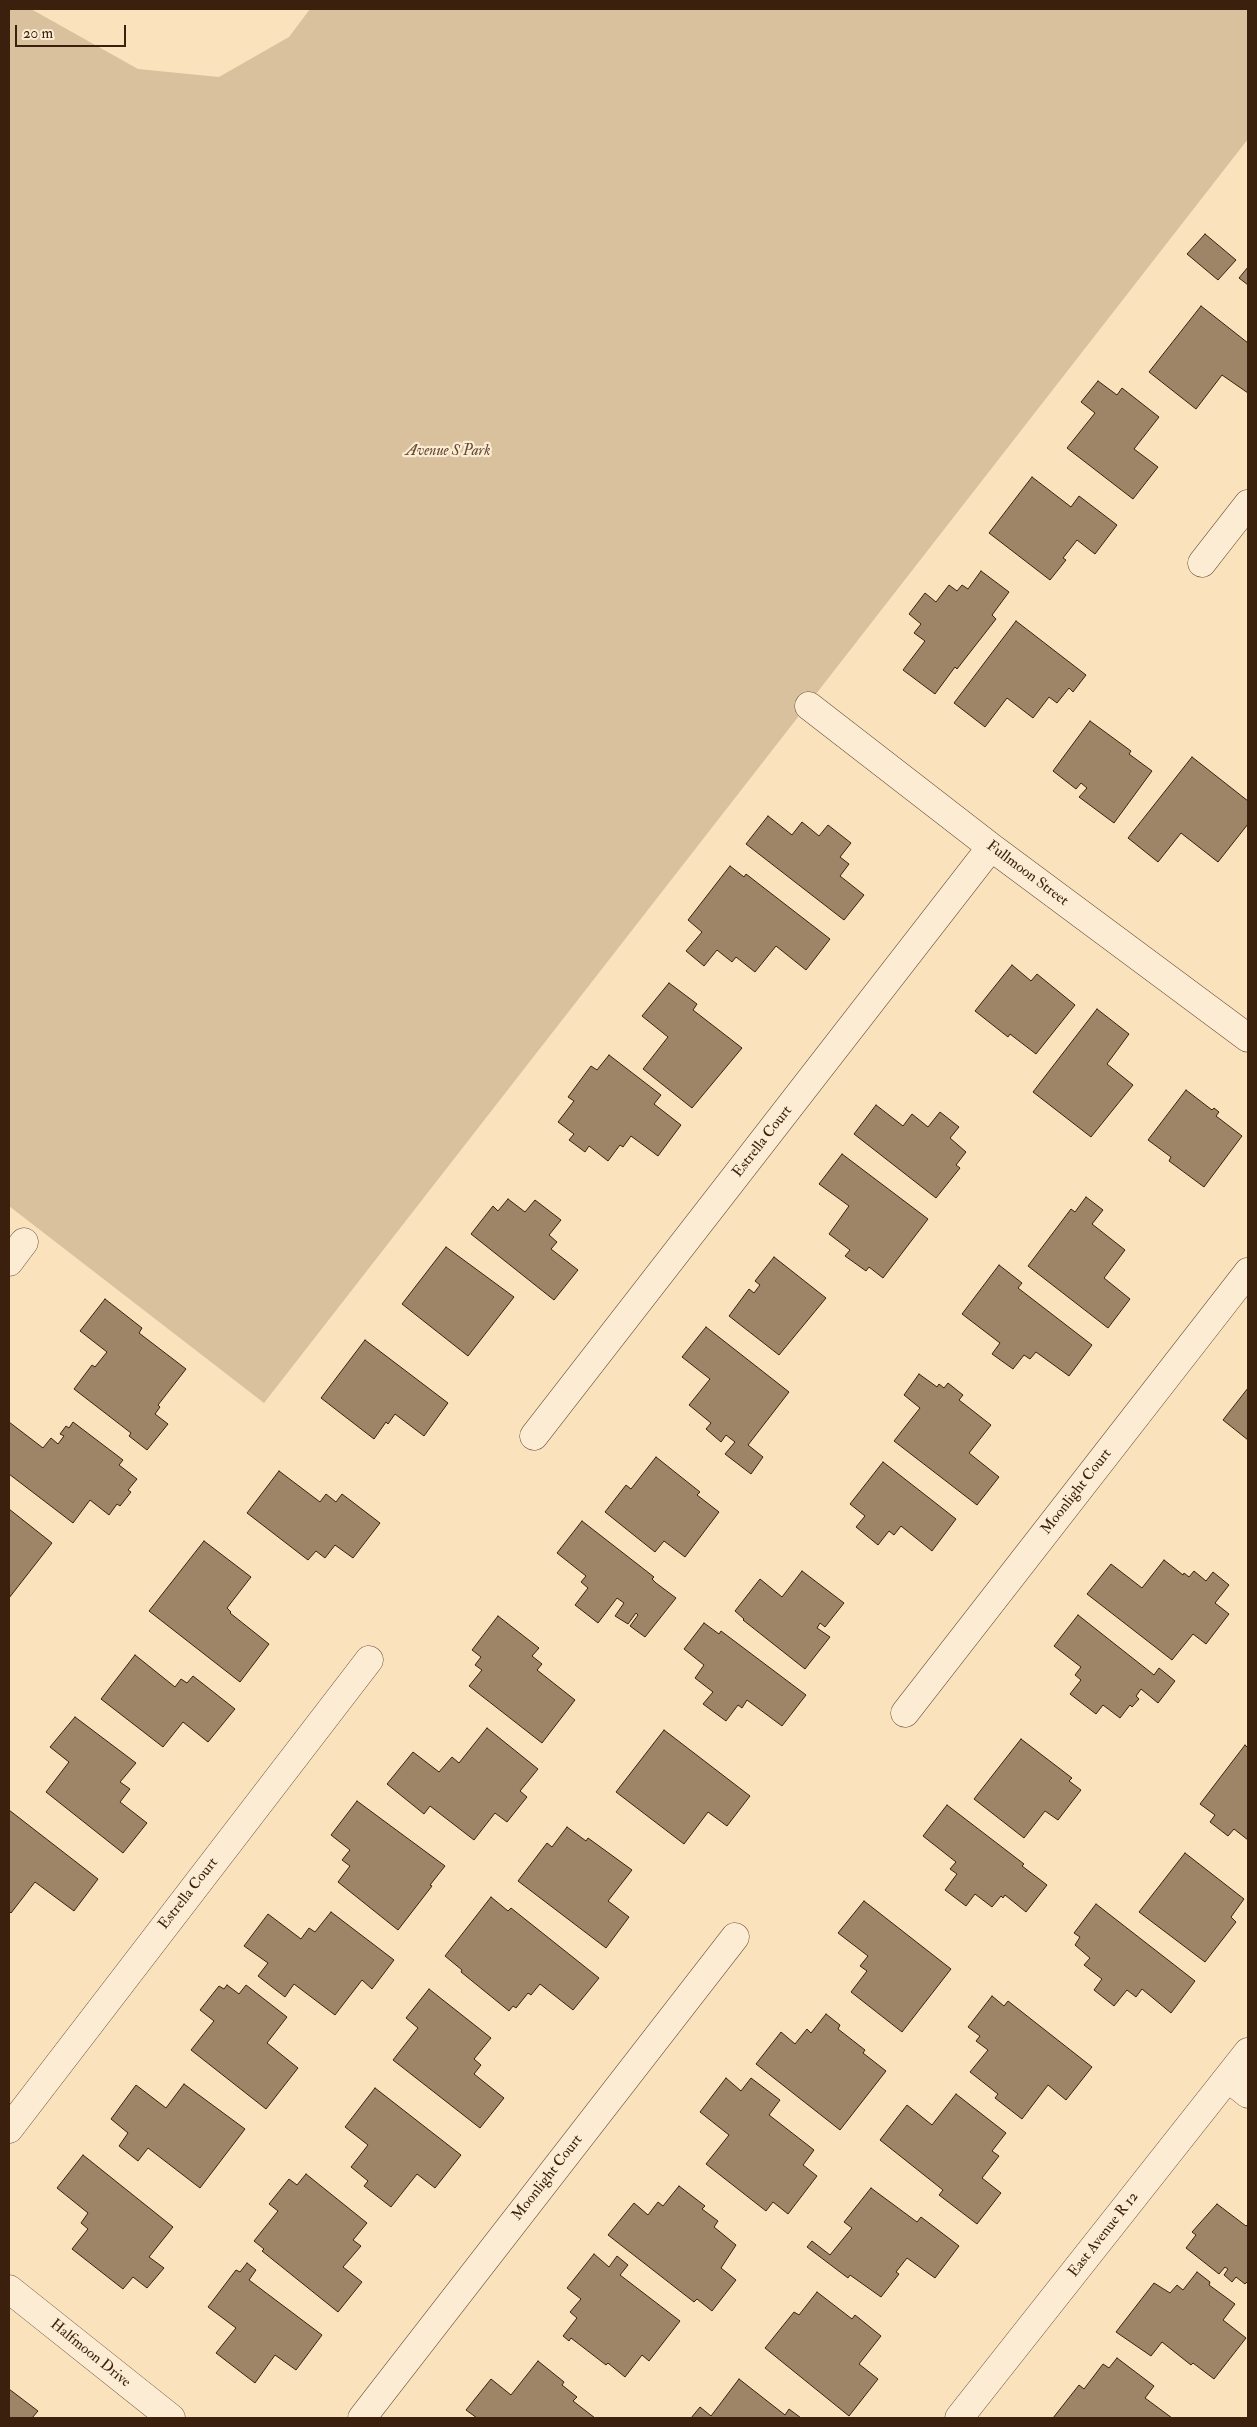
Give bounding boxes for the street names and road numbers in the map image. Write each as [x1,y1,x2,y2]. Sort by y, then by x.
street label: Fullmoon Street [983,837,1071,911]
street label: Estrella Court [729,1103,797,1181]
street label: Moonlight Court [1038,1446,1116,1538]
street label: Estrella Court [155,1855,223,1933]
street label: Moonlight Court [509,2132,587,2224]
street label: East Avenue R 12 [1065,2189,1143,2281]
street label: Halfmoon Drive [46,2316,134,2392]

